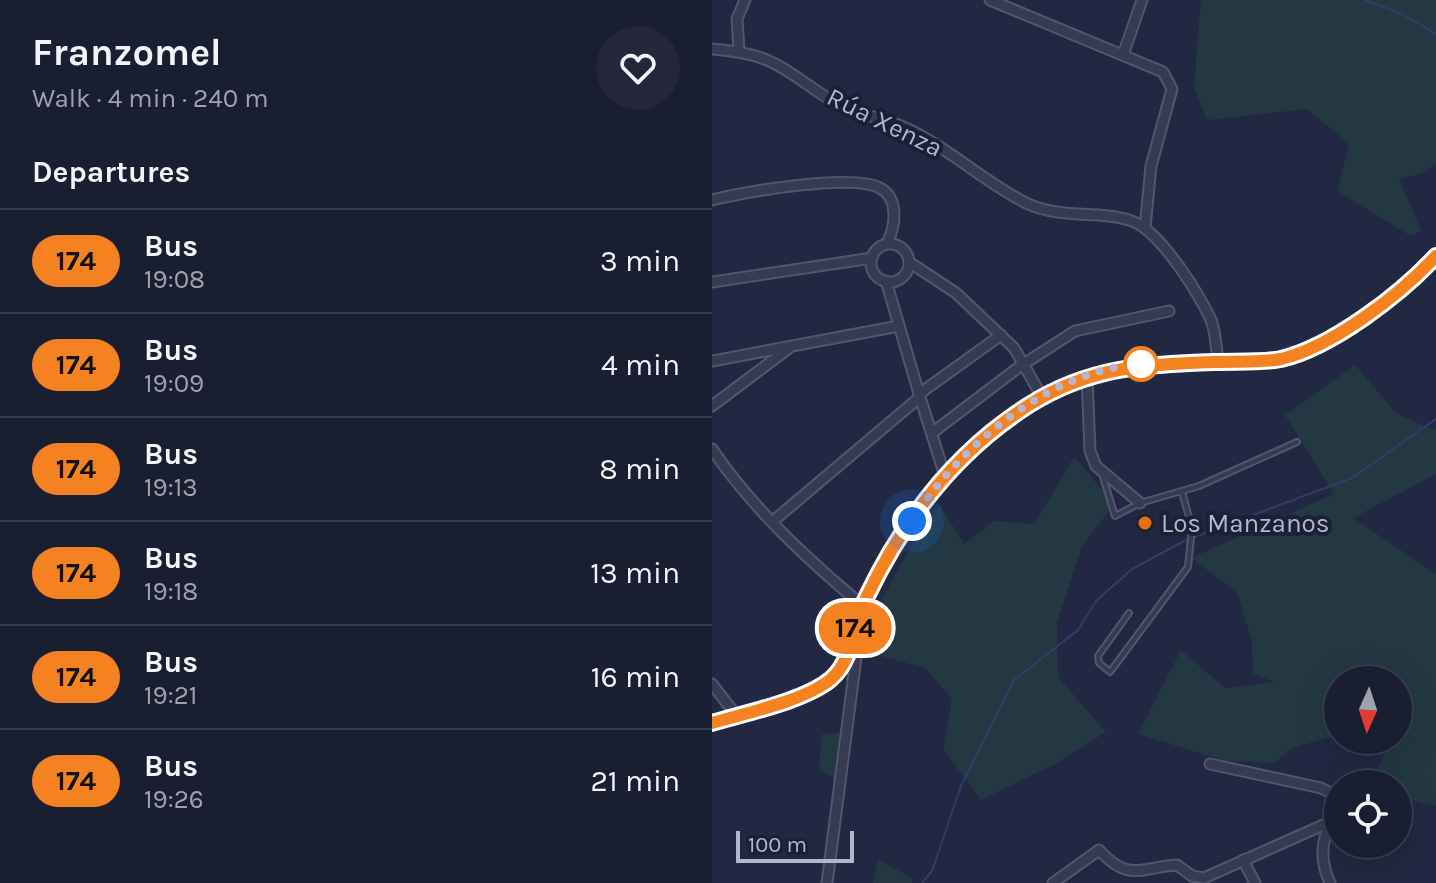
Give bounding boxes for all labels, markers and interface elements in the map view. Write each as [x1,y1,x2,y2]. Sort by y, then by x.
button: heart [596,26,680,110]
text: Franzomel [32,30,222,75]
street label: Rúa Xenza [822,81,948,164]
text: Walk · 4 min · 240 m [32,83,269,114]
text: Departures [32,154,190,190]
text: Bus [144,228,198,264]
text: 3 min [600,243,680,279]
text: 174 [56,244,96,277]
text: 19:08 [144,264,205,295]
text: Bus [144,332,198,368]
text: 4 min [601,347,680,383]
unlabelled marker [1124,347,1158,381]
text: 174 [56,348,96,381]
text: 19:09 [144,368,204,399]
text: Bus [144,436,198,472]
text: 8 min [599,451,680,487]
text: 174 [56,452,96,485]
text: 19:13 [144,472,198,503]
your location [892,501,932,541]
place label: Los Manzanos [1161,508,1329,539]
marker: Los Manzanos [1136,514,1154,532]
text: Bus [144,540,198,576]
text: 13 min [590,555,680,591]
text: 174 [56,556,96,589]
text: 19:18 [144,576,198,607]
line badge: 174 [809,602,901,654]
text: 174 [835,611,875,644]
text: Bus [144,644,198,680]
text: 16 min [591,659,680,695]
text: 174 [56,660,96,693]
north arrow [1324,666,1412,754]
map controls [1324,666,1412,858]
text: 19:21 [144,680,197,711]
text: Bus [144,748,198,784]
text: 21 min [590,763,680,799]
text: 174 [56,764,96,797]
button: locate [1324,770,1412,858]
text: 19:26 [144,784,204,815]
scale bar [736,827,854,863]
text: 100 m [748,832,807,858]

